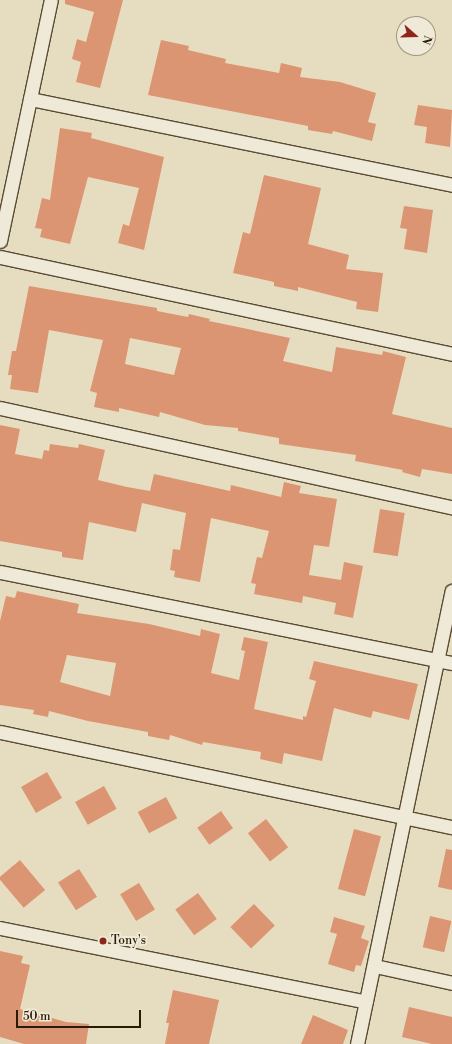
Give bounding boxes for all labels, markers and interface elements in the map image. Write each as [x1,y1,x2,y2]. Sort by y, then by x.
north arrow [396,16,436,56]
text: N [418,33,434,46]
place label: Tony's [111,934,146,948]
marker: Tony's [98,936,108,946]
scale bar [18,1002,143,1028]
text: 50 m [23,1009,51,1024]

